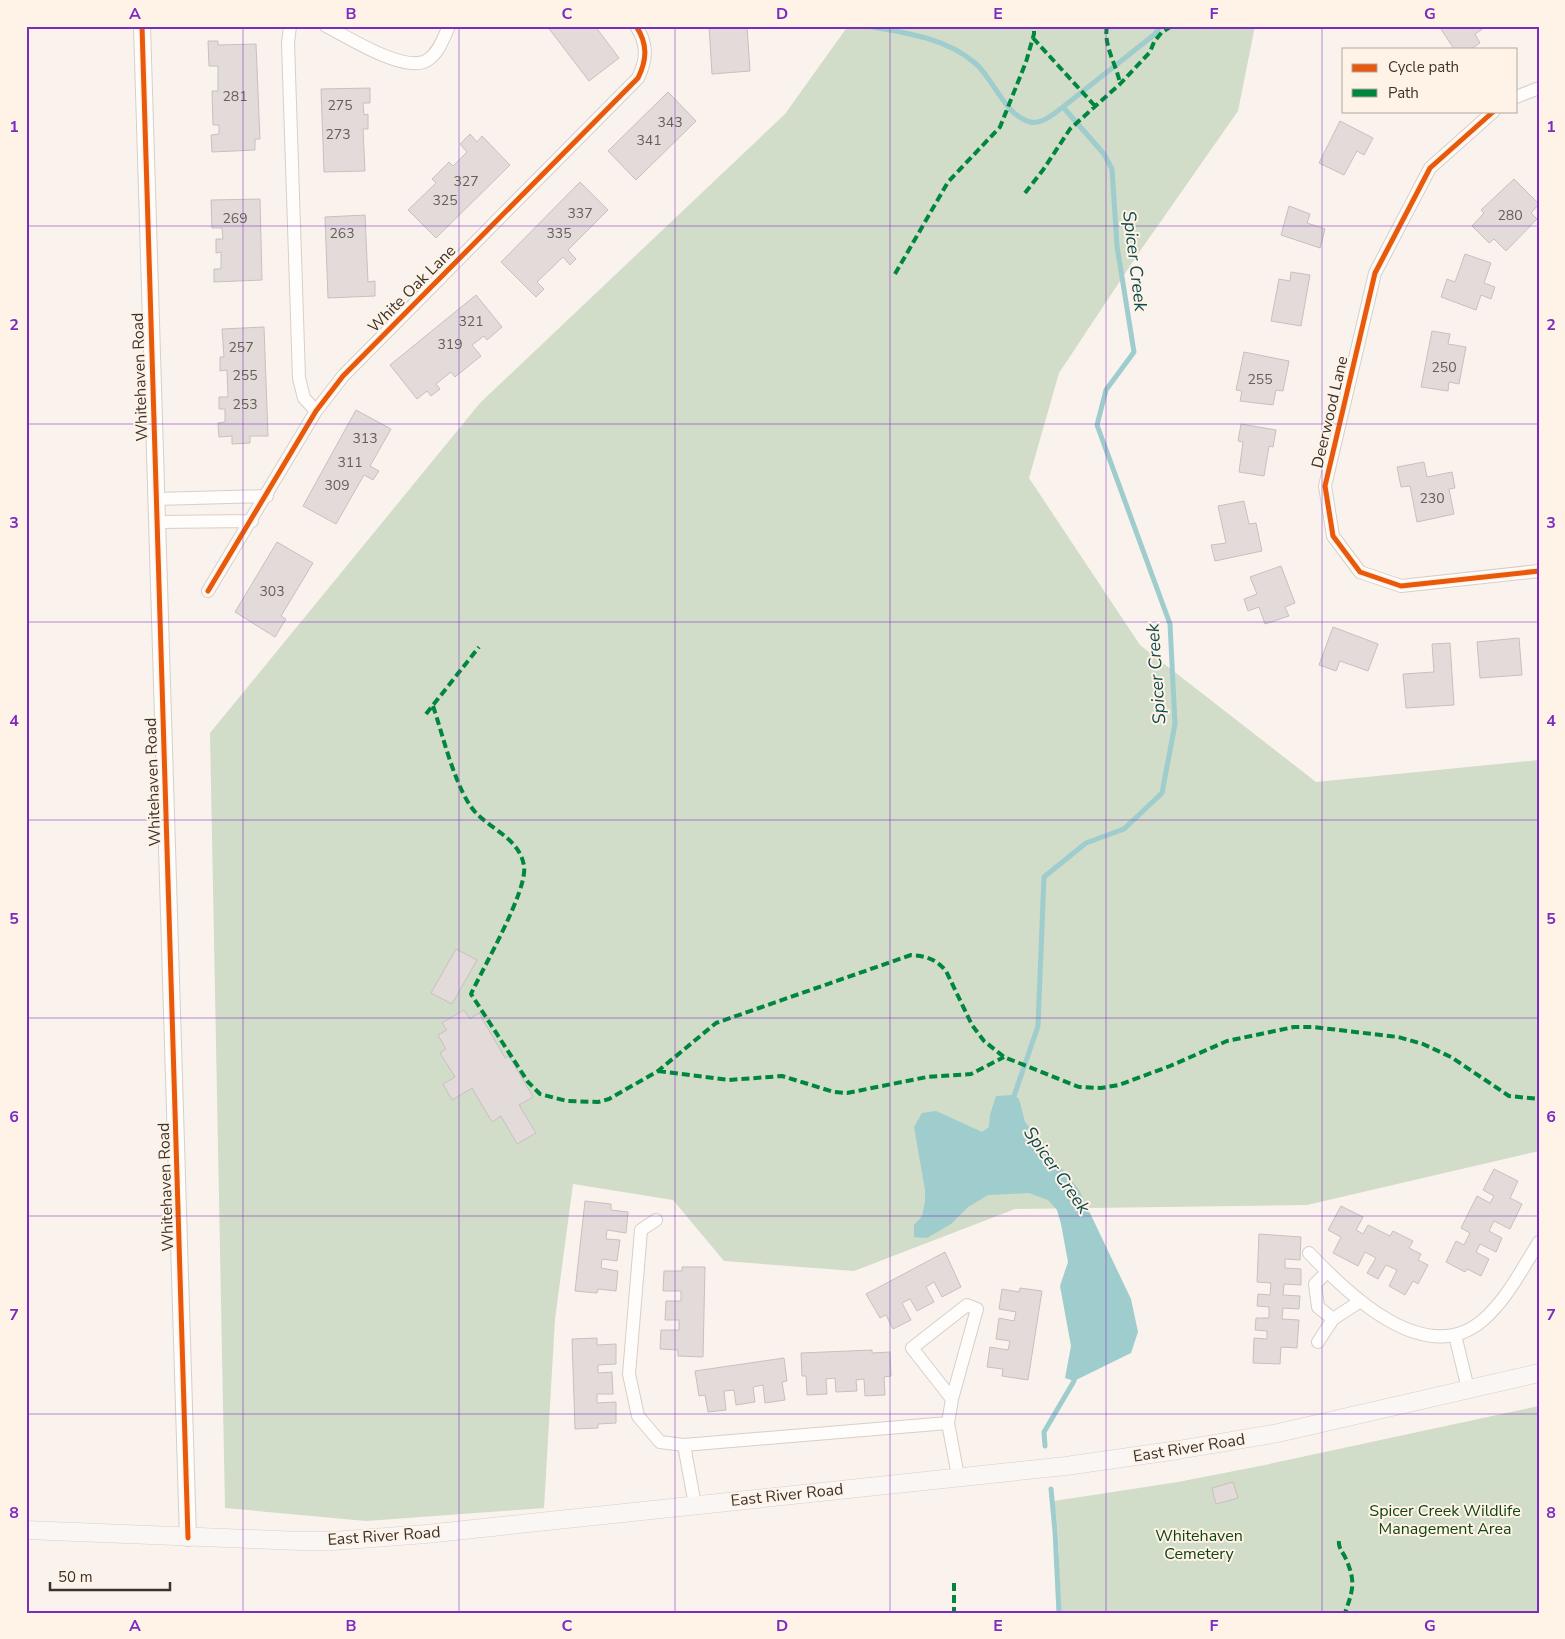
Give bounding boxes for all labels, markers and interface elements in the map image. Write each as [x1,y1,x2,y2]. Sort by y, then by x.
text: A [129,3,141,25]
text: B [345,3,357,25]
text: C [562,3,573,25]
text: D [776,3,788,25]
text: E [993,3,1003,25]
text: F [1210,3,1219,25]
text: G [1424,3,1436,25]
legend [1342,48,1518,112]
text: Cycle path [1388,57,1459,77]
text: Path [1388,83,1419,103]
house number: 281 [222,87,248,106]
house number: 275 [327,96,353,115]
house number: 343 [657,113,683,132]
text: 1 [9,116,19,138]
text: 1 [1546,116,1556,138]
house number: 273 [325,125,351,144]
house number: 341 [636,131,662,150]
house number: 327 [453,172,479,191]
house number: 325 [432,191,458,210]
house number: 337 [567,204,593,223]
house number: 280 [1497,206,1523,225]
house number: 269 [222,209,248,228]
water label: Spicer Creek [1117,209,1153,314]
house number: 263 [329,224,355,243]
house number: 335 [546,224,572,243]
street label: White Oak Lane [363,240,461,338]
street label: Whitehaven Road [127,312,153,442]
house number: 321 [458,312,484,331]
text: 2 [9,314,19,336]
text: 2 [1546,314,1556,336]
house number: 319 [437,335,463,354]
house number: 257 [228,338,254,357]
street label: Deerwood Lane [1306,354,1354,470]
house number: 250 [1431,358,1457,377]
house number: 255 [232,366,258,385]
house number: 255 [1247,370,1273,389]
house number: 253 [232,395,258,414]
house number: 313 [352,429,378,448]
house number: 311 [337,453,363,472]
house number: 309 [324,476,350,495]
house number: 230 [1419,489,1445,508]
text: 3 [9,512,19,534]
text: 3 [1546,512,1556,534]
house number: 303 [259,582,285,601]
water label: Spicer Creek [1140,622,1171,725]
text: 4 [9,710,19,732]
text: 4 [1546,710,1556,732]
street label: Whitehaven Road [140,717,166,847]
text: 5 [9,908,19,930]
text: 5 [1546,908,1556,930]
text: 6 [9,1106,19,1128]
text: 6 [1546,1106,1556,1128]
street label: Whitehaven Road [153,1122,179,1252]
water label: Spicer Creek [1018,1122,1096,1219]
text: 7 [9,1304,19,1326]
text: 7 [1546,1304,1556,1326]
street label: East River Road [1131,1428,1247,1468]
street label: East River Road [730,1478,844,1512]
park label: Spicer Creek Wildlife Management Area [1369,1500,1521,1540]
text: 8 [9,1502,19,1524]
text: 8 [1546,1502,1556,1524]
street label: East River Road [327,1521,441,1551]
park label: Whitehaven Cemetery [1155,1525,1243,1565]
scale bar [50,1559,170,1591]
text: 50 m [58,1567,93,1587]
text: A [129,1615,141,1637]
text: B [345,1615,357,1637]
text: C [562,1615,573,1637]
text: D [776,1615,788,1637]
text: E [993,1615,1003,1637]
text: F [1210,1615,1219,1637]
text: G [1424,1615,1436,1637]

